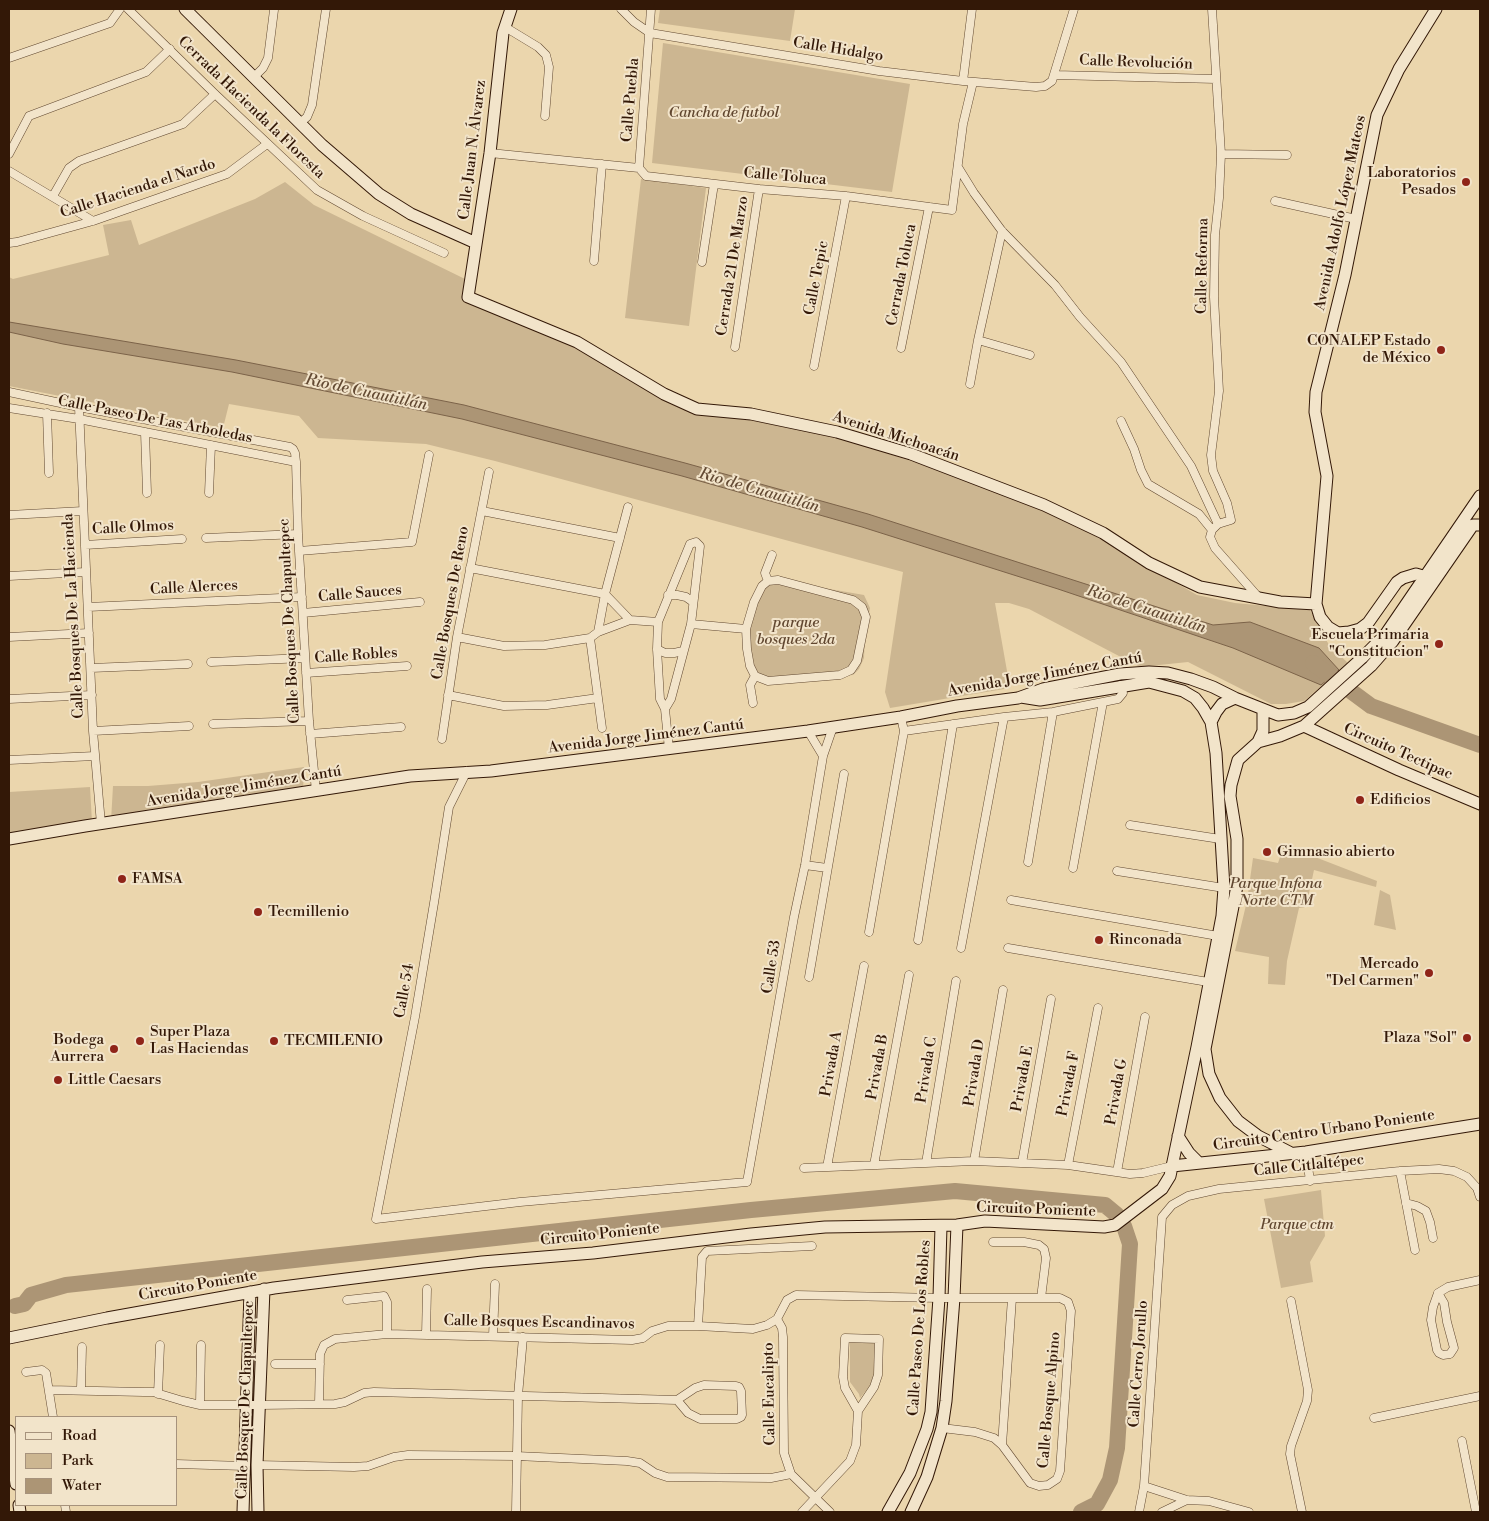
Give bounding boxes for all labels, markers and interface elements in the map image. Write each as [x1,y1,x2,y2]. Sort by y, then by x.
street label: Cerrada Hacienda la Floresta [174,33,328,183]
street label: Calle Hidalgo [792,34,884,66]
street label: Calle Revolución [1079,52,1193,74]
street label: Calle Puebla [618,57,644,143]
street label: Calle Juan N. Álvarez [455,79,491,221]
park label: Cancha de futbol [669,104,779,122]
street label: Avenida Adolfo López Mateos [1312,114,1370,312]
street label: Calle Hacienda el Nardo [58,155,218,223]
street label: Calle Toluca [743,164,827,190]
place label: Laboratorios Pesados [1367,164,1456,199]
marker: Laboratorios Pesados [1460,176,1472,188]
street label: Cerrada 21 De Marzo [713,195,753,337]
street label: Calle Reforma [1193,218,1213,314]
street label: Cerrada Toluca [883,222,921,328]
street label: Calle Tepic [801,239,833,317]
place label: CONALEP Estado de México [1307,332,1431,367]
marker: CONALEP Estado de México [1435,344,1447,356]
water label: Rio de Cuautitlán [303,371,429,415]
street label: Calle Paseo De Las Arboledas [56,392,254,448]
street label: Avenida Michoacán [830,408,962,466]
water label: Rio de Cuautitlán [697,465,821,517]
street label: Calle Bosques De La Hacienda [60,513,88,719]
street label: Calle Olmos [92,517,174,539]
street label: Calle Bosques De Chapultepec [276,518,304,724]
street label: Calle Bosques De Reno [429,525,473,681]
street label: Calle Alerces [150,577,238,599]
street label: Calle Sauces [317,581,403,607]
water label: Rio de Cuautitlán [1084,582,1208,638]
park label: parque bosques 2da [757,614,835,649]
place label: Escuela Primaria "Constitucion" [1311,626,1429,661]
marker: Escuela Primaria "Constitucion" [1433,638,1445,650]
street label: Calle Robles [314,644,398,668]
street label: Avenida Jorge Jiménez Cantú [946,649,1144,701]
street label: Avenida Jorge Jiménez Cantú [547,716,745,758]
street label: Circuito Tectipac [1341,720,1455,784]
street label: Avenida Jorge Jiménez Cantú [145,763,343,811]
place label: Edificios [1370,791,1431,809]
marker: Edificios [1354,794,1366,806]
place label: Gimnasio abierto [1277,843,1395,861]
marker: Gimnasio abierto [1261,846,1273,858]
place label: FAMSA [132,870,183,888]
marker: FAMSA [116,873,128,885]
park label: Parque Infona Norte CTM [1230,875,1322,910]
place label: Tecmillenio [268,903,349,921]
marker: Tecmillenio [252,906,264,918]
place label: Rinconada [1109,931,1182,949]
marker: Rinconada [1093,934,1105,946]
street label: Calle 53 [759,939,785,995]
place label: Mercado "Del Carmen" [1326,955,1419,990]
street label: Calle 54 [391,962,419,1020]
marker: Mercado "Del Carmen" [1423,967,1435,979]
place label: Super Plaza Las Haciendas [150,1023,249,1058]
place label: Plaza "Sol" [1384,1029,1457,1047]
street label: Privada A [817,1030,847,1098]
place label: Bodega Aurrera [51,1031,104,1066]
place label: TECMILENIO [284,1032,383,1050]
marker: Plaza "Sol" [1461,1032,1473,1044]
street label: Privada B [863,1033,893,1101]
marker: Super Plaza Las Haciendas [134,1035,146,1047]
marker: TECMILENIO [268,1035,280,1047]
street label: Privada C [913,1036,941,1104]
street label: Privada D [961,1038,989,1108]
marker: Bodega Aurrera [108,1043,120,1055]
street label: Privada E [1008,1045,1038,1113]
street label: Privada F [1054,1050,1084,1118]
street label: Privada G [1102,1057,1132,1127]
place label: Little Caesars [68,1071,161,1089]
marker: Little Caesars [52,1074,64,1086]
street label: Circuito Centro Urbano Poniente [1212,1107,1436,1155]
street label: Calle Citlaltépec [1253,1151,1365,1181]
street label: Circuito Poniente [976,1199,1096,1221]
park label: Parque ctm [1260,1216,1334,1234]
street label: Circuito Poniente [539,1220,661,1250]
street label: Calle Paseo De Los Robles [905,1239,935,1417]
street label: Circuito Poniente [137,1267,259,1305]
street label: Calle Bosque De Chapultepec [234,1300,258,1500]
street label: Calle Cerro Jorullo [1126,1300,1152,1428]
street label: Calle Bosques Escandinavos [443,1312,635,1334]
street label: Calle Bosque Alpino [1035,1331,1065,1469]
street label: Calle Eucalipto [760,1342,780,1446]
legend [15,1416,178,1506]
text: Road [62,1426,97,1445]
text: Park [62,1451,93,1470]
text: Water [62,1476,101,1495]

